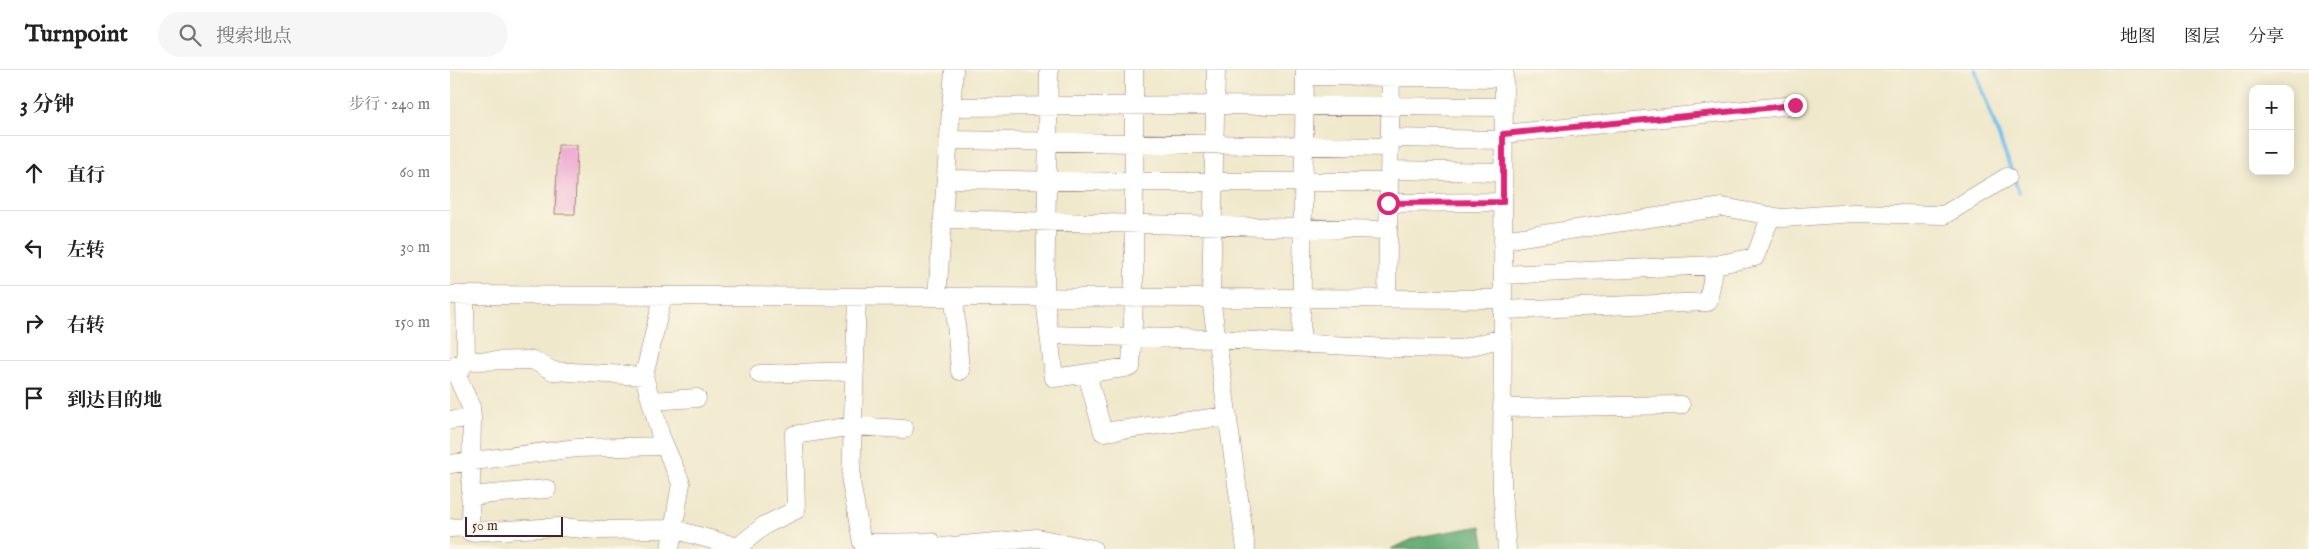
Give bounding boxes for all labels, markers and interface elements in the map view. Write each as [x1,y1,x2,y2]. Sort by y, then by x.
search box [158,12,508,57]
text: Turnpoint [25,19,128,50]
icon: search [176,21,204,49]
text: 搜索地点 [216,25,292,49]
text: 地图 [2120,26,2156,49]
text: 图层 [2184,26,2220,49]
text: 分享 [2248,26,2284,49]
map controls [2249,85,2294,175]
button: + [2249,85,2294,130]
text: 3 分钟 [20,92,74,119]
route end [1784,94,1807,117]
text: 步行 · 240 m [348,95,430,115]
button: − [2249,130,2294,175]
icon: ahead [20,159,48,187]
text: 60 m [400,163,430,183]
text: 直行 [67,164,105,188]
route start [1377,192,1400,215]
icon: left [20,234,48,262]
text: 30 m [400,238,430,258]
text: 左转 [67,239,105,263]
icon: right [20,309,48,337]
text: 150 m [395,313,430,333]
text: 右转 [67,314,105,338]
icon: arrive [20,384,48,412]
text: 到达目的地 [67,389,162,413]
scale bar [465,514,562,537]
text: 50 m [472,517,498,535]

